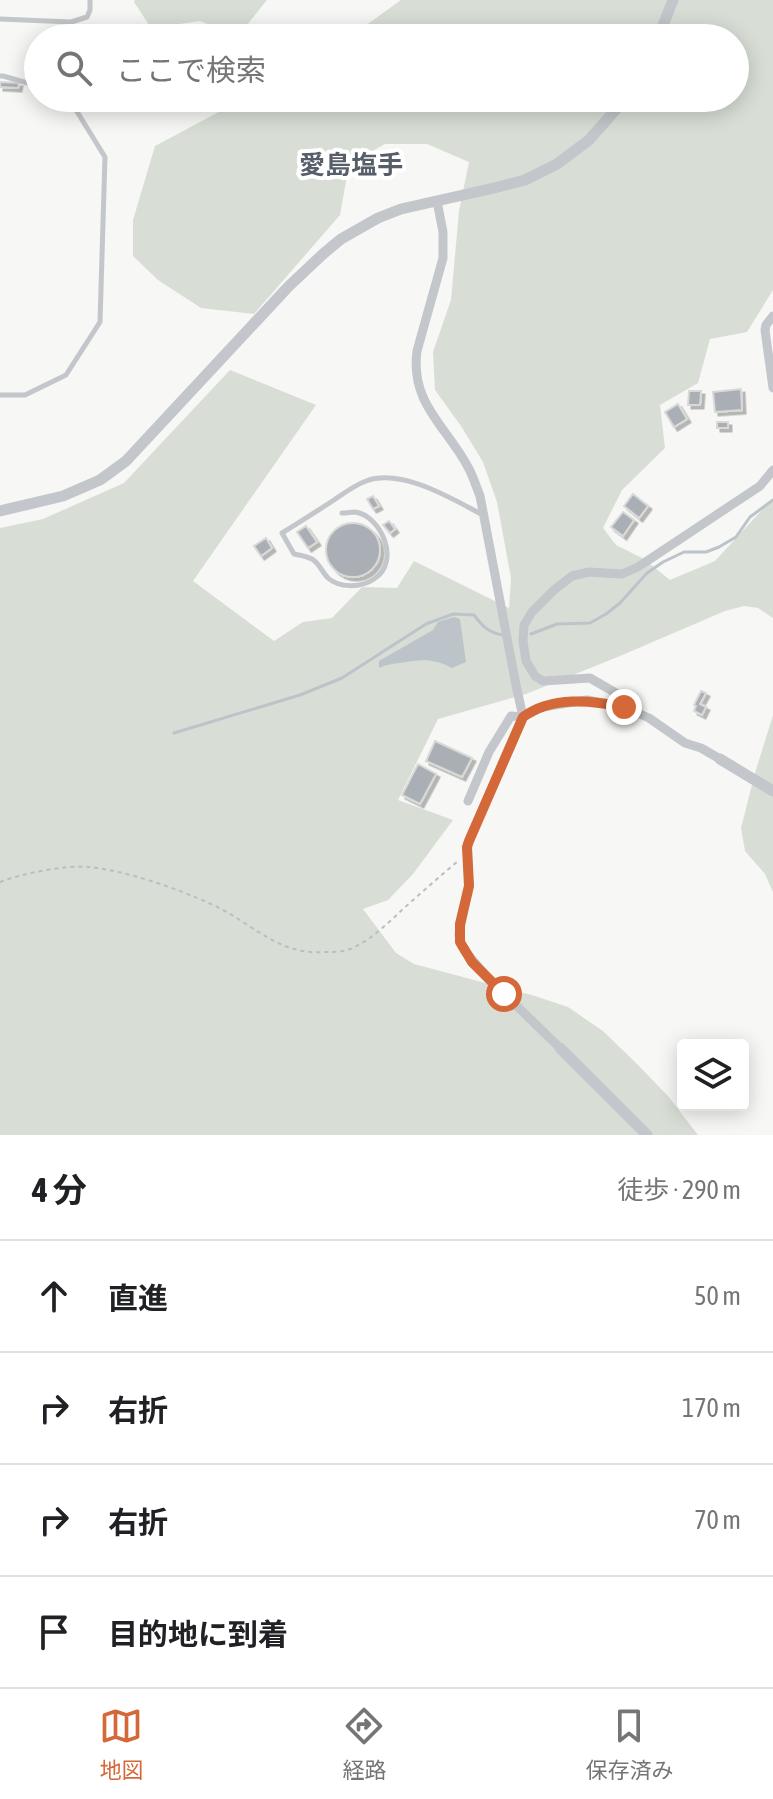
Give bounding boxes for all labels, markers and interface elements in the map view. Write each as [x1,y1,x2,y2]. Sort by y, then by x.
search box [24,24,749,112]
icon: search [52,46,96,90]
text: ここで検索 [116,53,266,87]
district label: 愛島塩手 [299,150,403,180]
route end [606,689,642,725]
route start [486,976,522,1012]
map controls [677,1039,749,1111]
button: layers [677,1039,749,1111]
text: 4 分 [32,1170,87,1209]
text: 徒歩 · 290 m [617,1175,741,1205]
icon: ahead [32,1274,76,1318]
text: 直進 [108,1281,168,1315]
text: 50 m [694,1281,741,1311]
icon: right [32,1386,76,1430]
text: 右折 [108,1393,168,1427]
text: 170 m [682,1393,741,1423]
icon: right [32,1498,76,1542]
text: 右折 [108,1505,168,1539]
text: 70 m [694,1505,741,1535]
icon: arrive [32,1610,76,1654]
text: 目的地に到着 [108,1617,288,1651]
tab: 地図 [99,1704,144,1784]
tab: 経路 [342,1704,387,1784]
tab: 保存済み [585,1704,674,1784]

